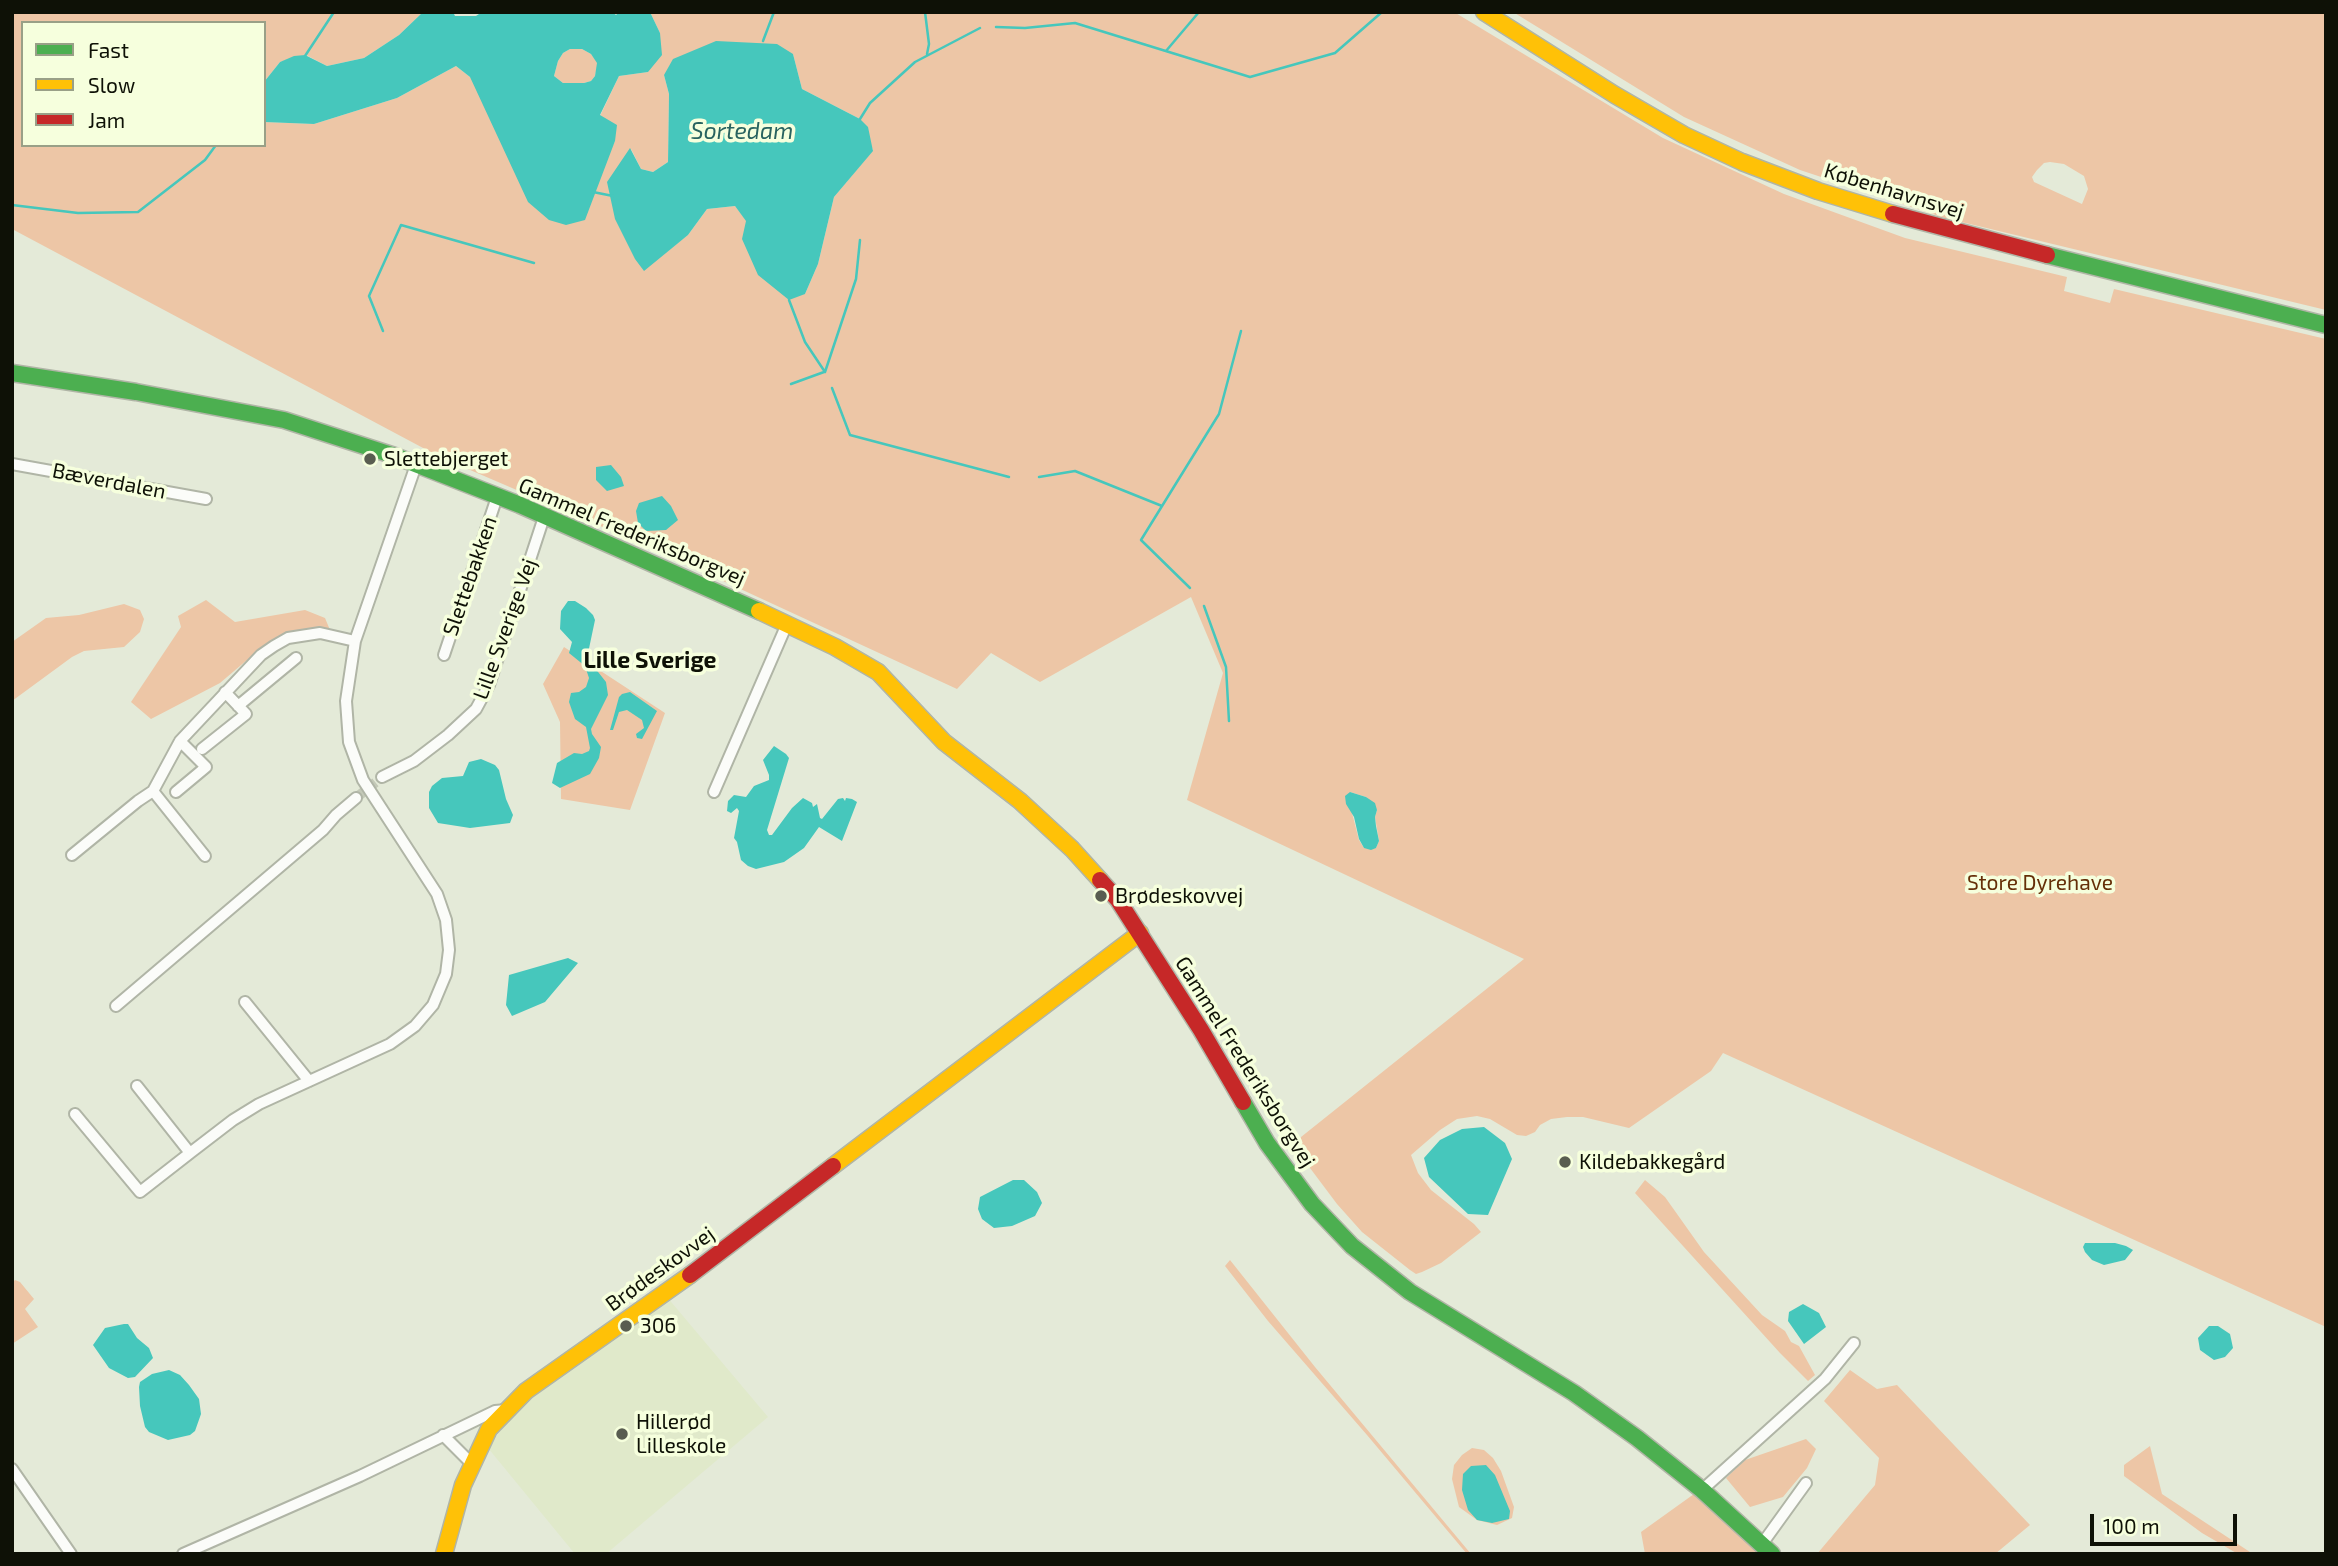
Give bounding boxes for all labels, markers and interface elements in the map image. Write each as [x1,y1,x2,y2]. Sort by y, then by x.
legend [21,21,266,147]
text: Fast [88,37,129,62]
text: Slow [88,72,135,97]
text: Jam [88,107,125,132]
water label: Sortedam [691,117,793,145]
street label: Københavnsvej [1821,158,1967,224]
place label: Slettebjerget [384,446,508,472]
marker: Slettebjerget [362,451,378,467]
street label: Bæverdalen [50,458,168,504]
street label: Gammel Frederiksborgvej [515,473,749,591]
street label: Slettebakken [438,513,502,639]
street label: Lille Sverige Vej [468,555,542,703]
district label: Lille Sverige [583,646,717,674]
park label: Store Dyrehave [1967,870,2113,896]
place label: Brødeskovvej [1115,883,1243,909]
marker: Brødeskovvej [1093,888,1109,904]
street label: Gammel Frederiksborgvej [1170,952,1320,1172]
place label: Kildebakkegård [1579,1149,1725,1175]
marker: Kildebakkegård [1557,1154,1573,1170]
street label: Brødeskovvej [601,1221,719,1317]
place label: 306 [640,1313,676,1339]
marker: 306 [618,1318,634,1334]
place label: Hillerød Lilleskole [636,1409,726,1459]
marker: Hillerød Lilleskole [614,1426,630,1442]
scale bar [2093,1500,2240,1544]
text: 100 m [2103,1513,2160,1538]

